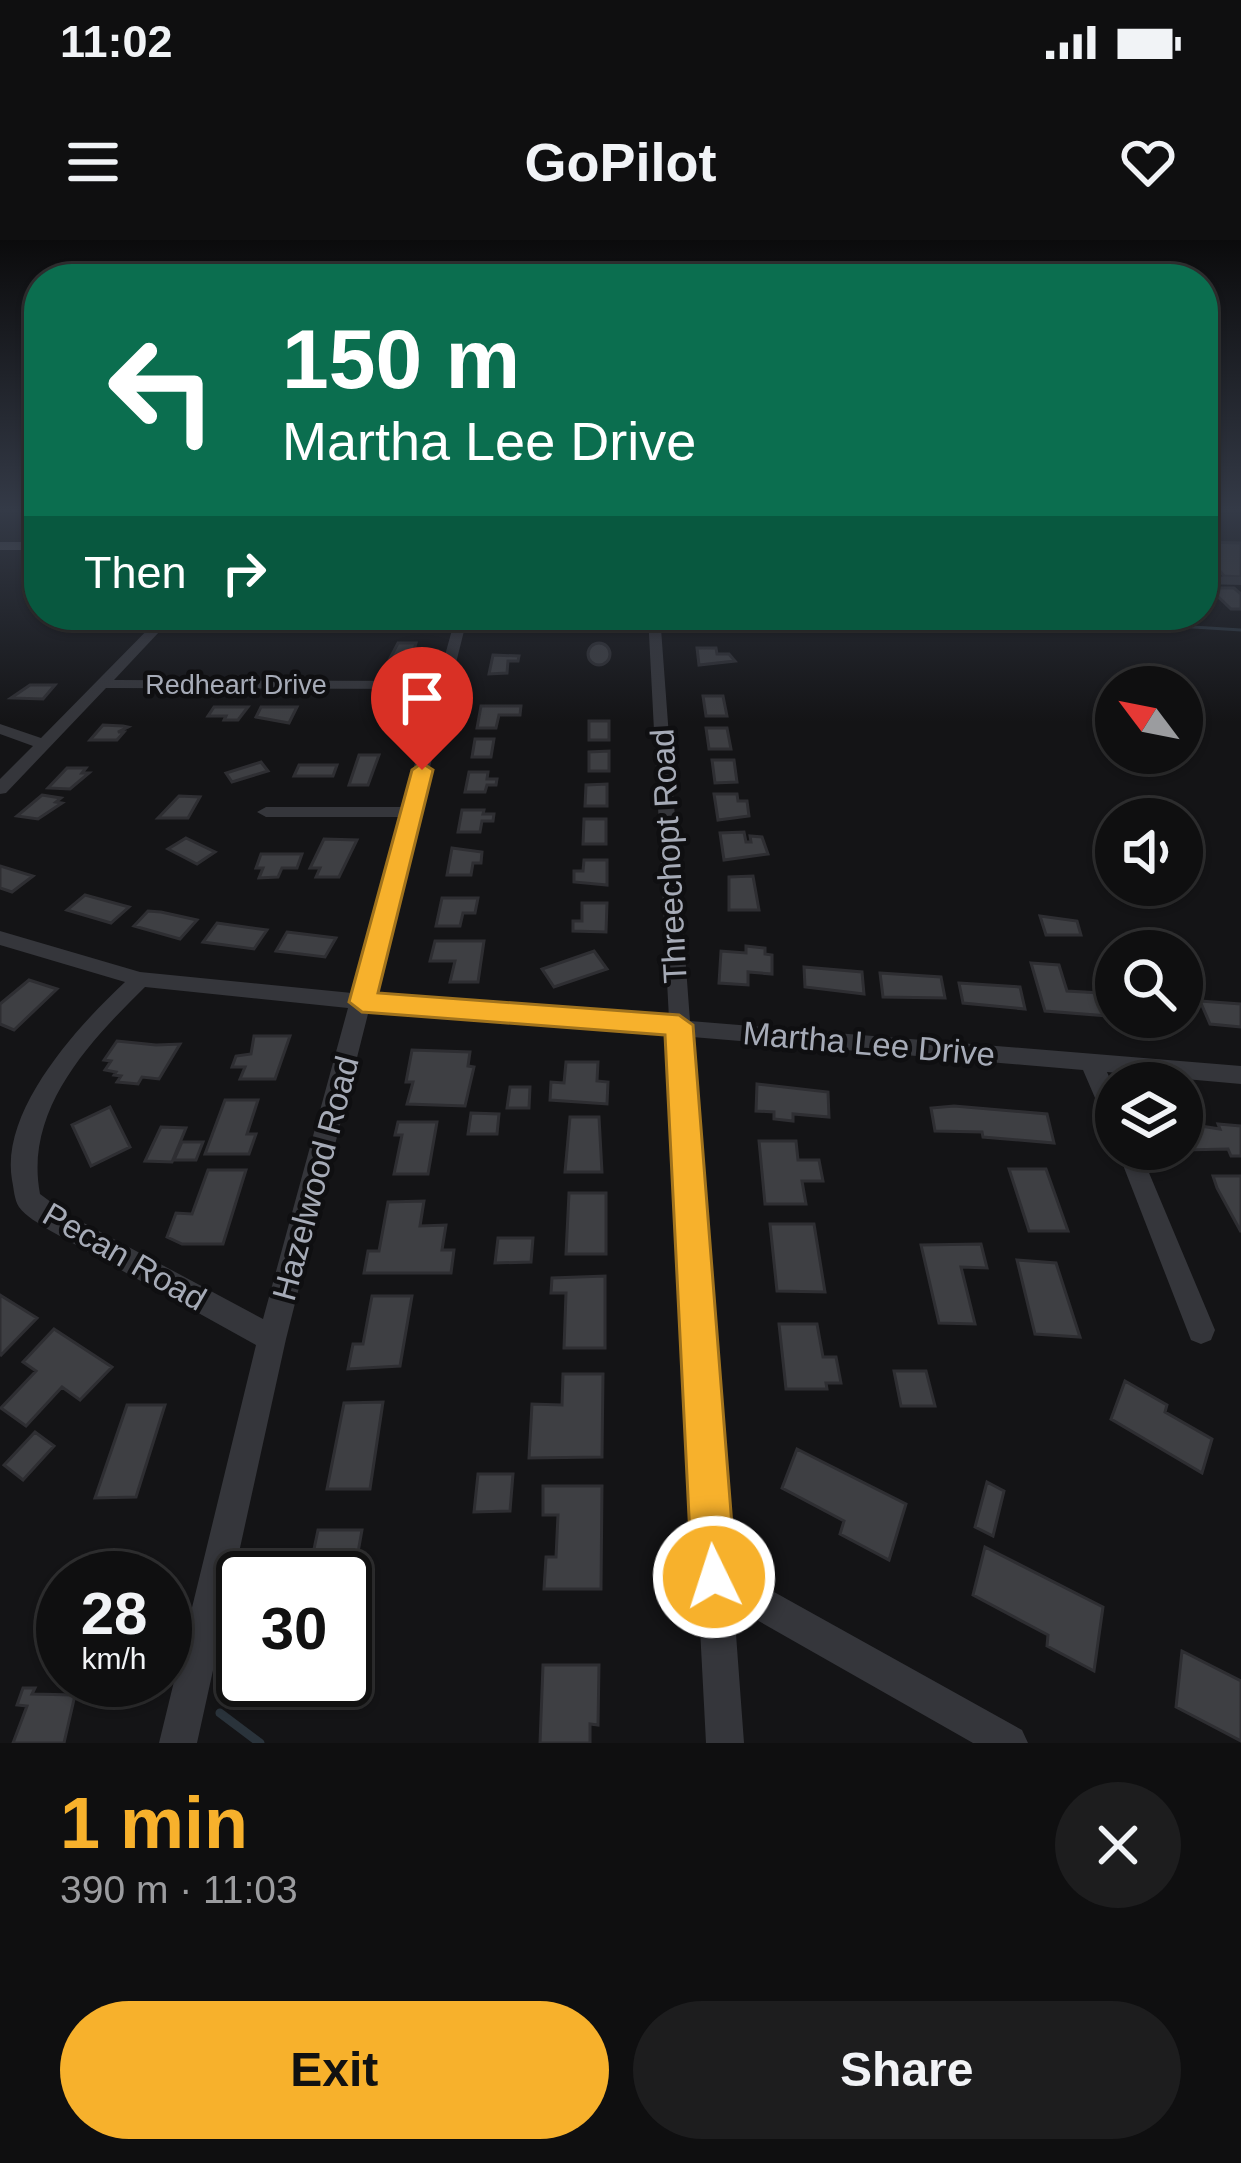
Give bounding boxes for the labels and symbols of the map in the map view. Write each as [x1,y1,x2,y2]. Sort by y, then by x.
pin [371,647,473,770]
north arrow [1095,666,1203,774]
street label: Redheart Drive [145,670,327,700]
street label: Threechopt Road [643,728,694,984]
street label: Martha Lee Drive [741,1014,997,1073]
street label: Hazelwood Road [265,1052,366,1304]
street label: Pecan Road [37,1195,213,1318]
position arrow [651,1514,777,1640]
speed limit sign: 30 [216,1551,372,1707]

